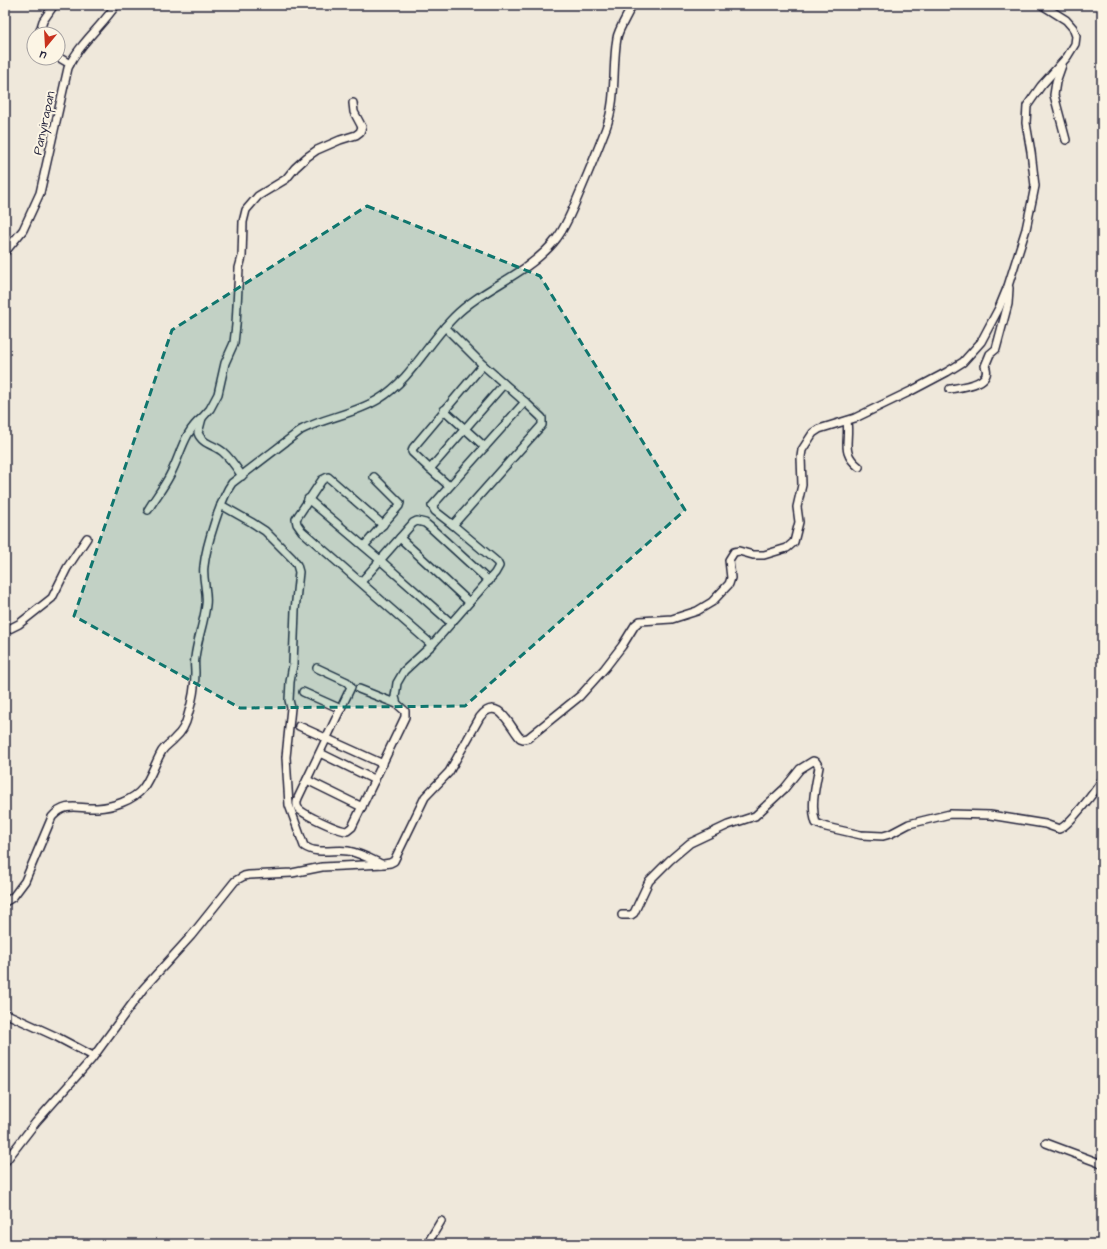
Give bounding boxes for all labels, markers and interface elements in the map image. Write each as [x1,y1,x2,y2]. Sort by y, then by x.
north arrow [26,26,66,66]
text: U [38,47,49,63]
street label: Panyirapan [28,89,61,157]

